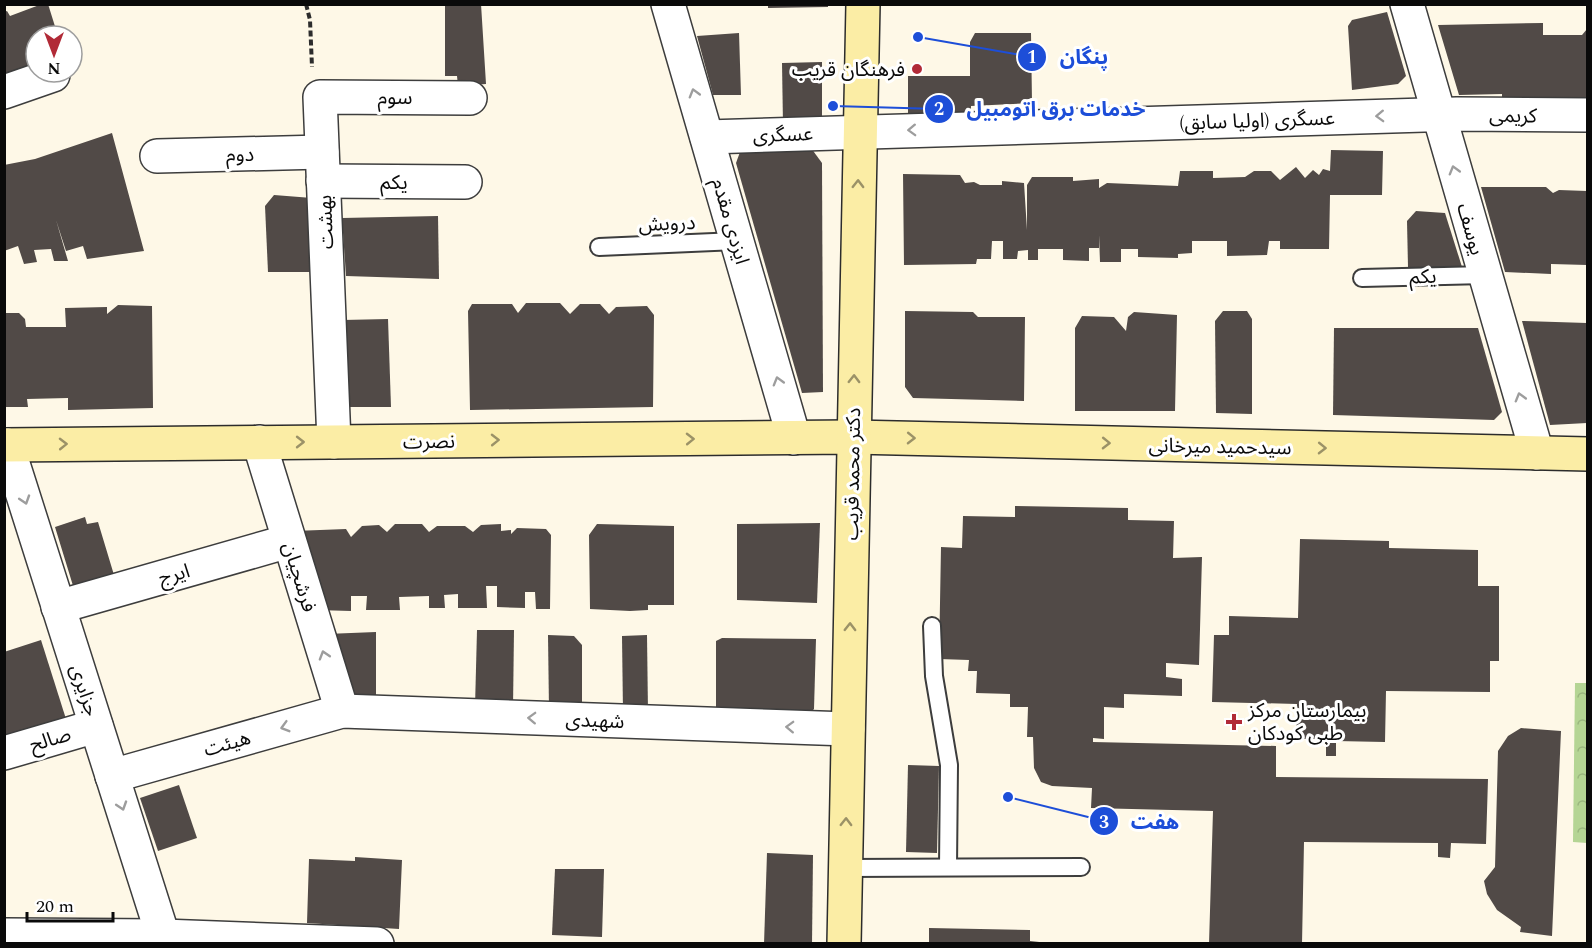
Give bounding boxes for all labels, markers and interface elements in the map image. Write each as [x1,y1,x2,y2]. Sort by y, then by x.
north arrow [24,24,84,84]
callout: پنگان [1017,38,1120,77]
text: پنگان [1060,42,1108,74]
text: 1 [1027,44,1037,71]
place label: فرهنگان قریب [792,55,905,85]
text: N [47,56,61,80]
marker: فرهنگان قریب [910,62,924,76]
street label: سوم [378,83,412,113]
one-way arrow [689,88,701,99]
callout: خدمات برق اتومبیل [924,89,1157,128]
text: خدمات برق اتومبیل [967,94,1145,126]
text: 2 [934,96,944,123]
street label: کریمی [1489,101,1538,131]
street label: عسگری (اولیا سابق) [1179,103,1335,139]
one-way arrow [1375,110,1384,123]
street label: عسگری [752,119,814,151]
one-way arrow [908,124,917,136]
street label: دوم [226,140,254,170]
one-way arrow [1449,165,1461,175]
street label: یکم [380,168,408,198]
street label: ایزدی مقدم [703,175,757,268]
one-way arrow [852,180,865,189]
street label: بهشت [310,194,342,250]
street label: یوسف [1448,200,1492,259]
street label: درویش [638,208,696,240]
street label: یکم [1409,262,1437,292]
one-way arrow [848,375,860,384]
one-way arrow [773,376,785,387]
one-way arrow [1515,392,1527,403]
street label: دکتر محمد قریب [837,407,869,541]
street label: نصرت [403,427,455,457]
street label: سیدحمید میرخانی [1148,431,1292,463]
one-way arrow [685,432,694,445]
one-way arrow [907,432,916,445]
one-way arrow [490,434,499,446]
one-way arrow [295,436,304,448]
one-way arrow [1102,437,1111,449]
one-way arrow [58,438,67,450]
one-way arrow [1318,442,1327,454]
one-way arrow [18,495,30,505]
street label: فرشچیان [274,539,324,616]
street label: ایرج [155,556,194,594]
one-way arrow [843,623,856,632]
one-way arrow [319,650,332,661]
street label: جزایری [62,660,107,720]
place label: بیمارستان مرکز طبی کودکان [1247,696,1366,749]
street label: شهیدی [565,705,625,737]
one-way arrow [527,711,536,724]
marker: بیمارستان مرکز طبی کودکان [1225,713,1243,731]
street label: صالح [26,719,75,760]
one-way arrow [281,720,291,732]
one-way arrow [785,721,794,733]
street label: هیئت [200,723,254,765]
one-way arrow [115,800,127,811]
callout: هفت [1089,802,1192,841]
text: هفت [1131,807,1179,839]
text: 3 [1099,809,1109,836]
one-way arrow [840,818,852,827]
scale bar [27,885,112,923]
text: 20 m [36,893,74,920]

